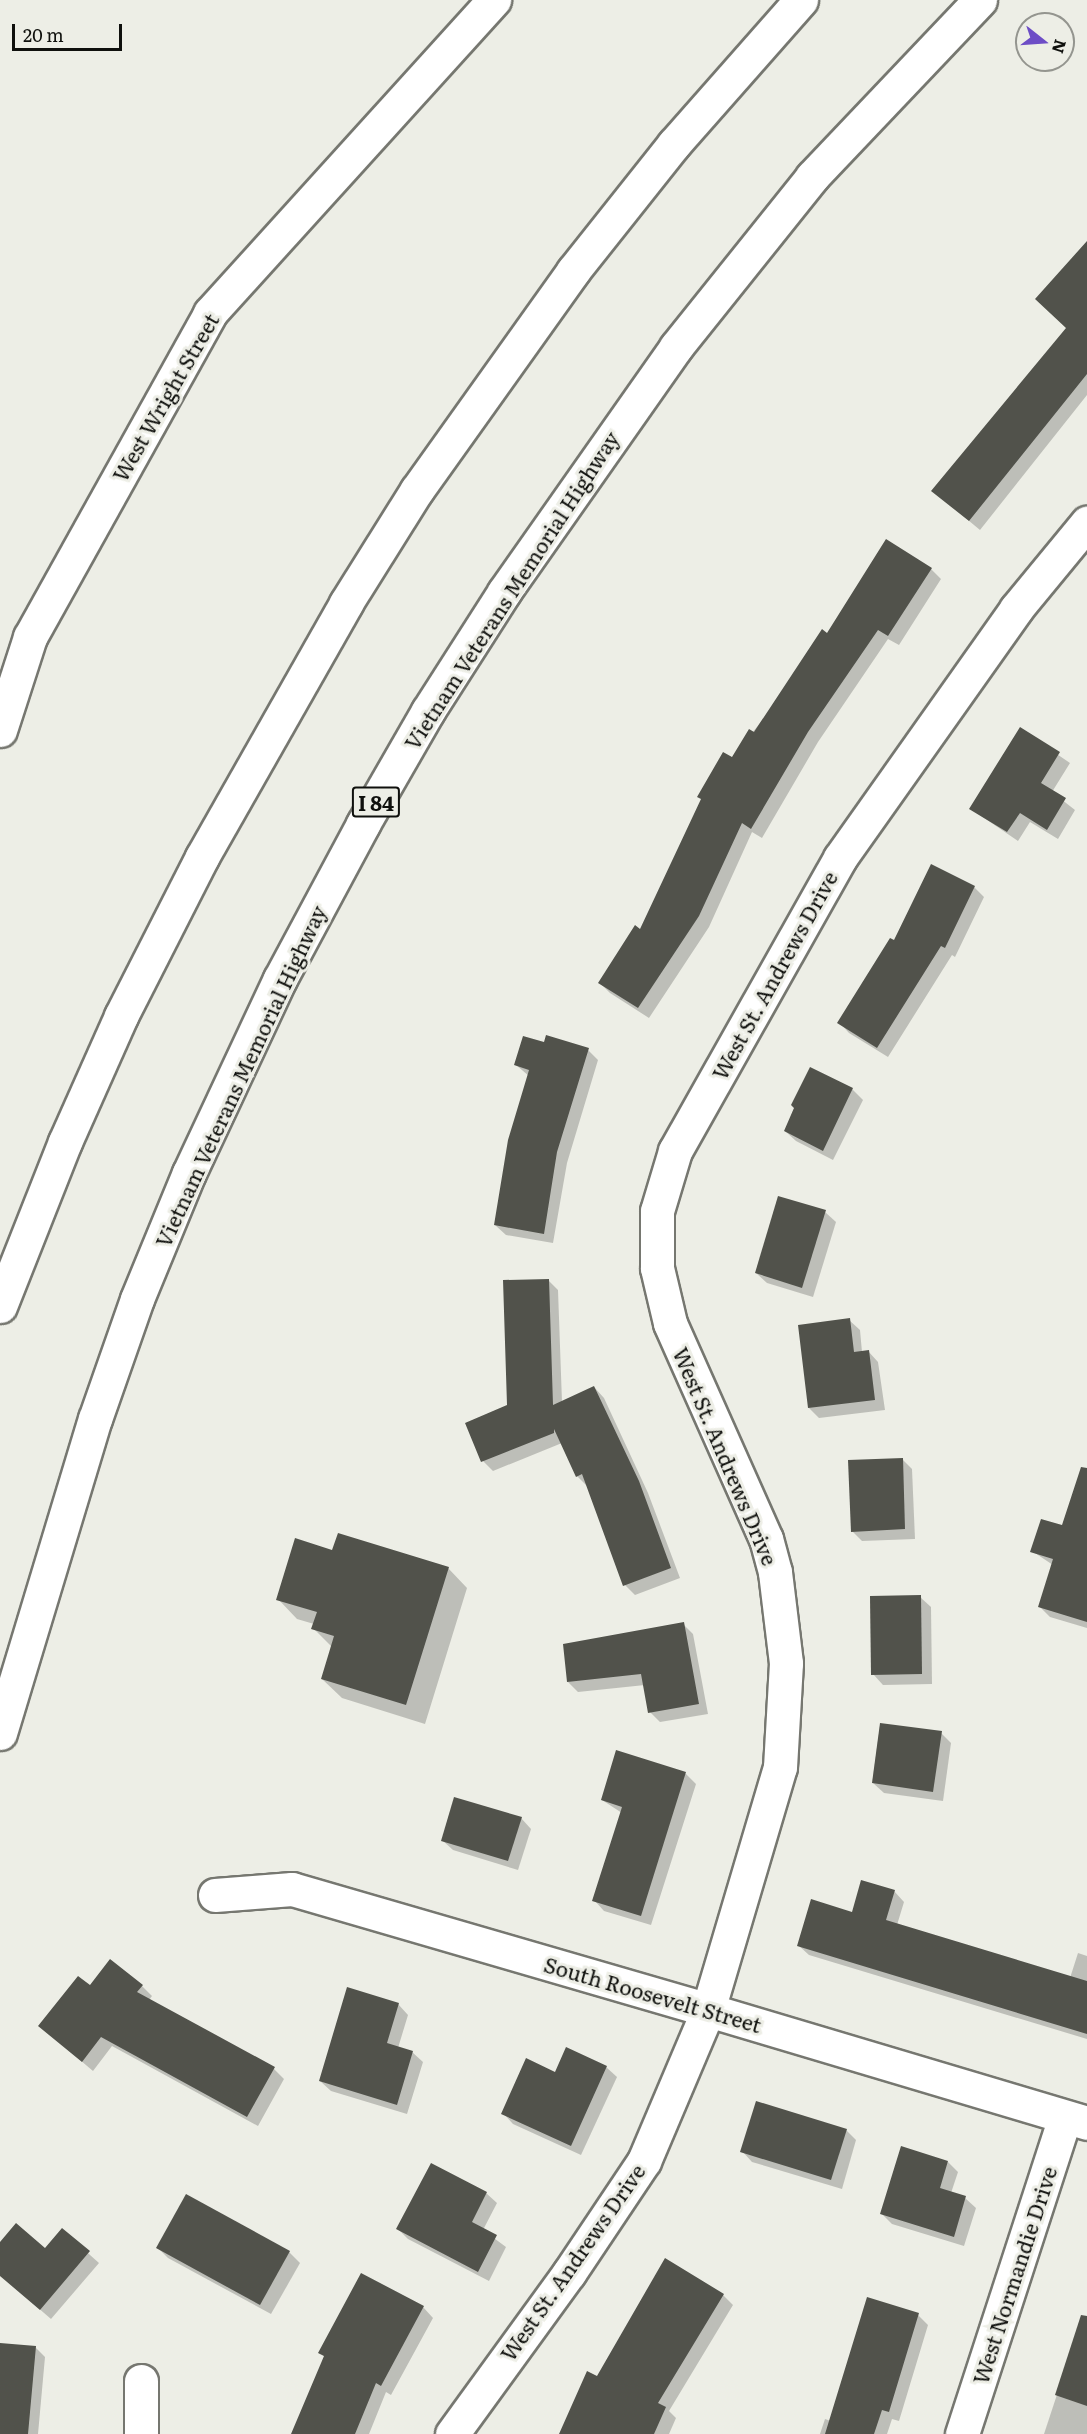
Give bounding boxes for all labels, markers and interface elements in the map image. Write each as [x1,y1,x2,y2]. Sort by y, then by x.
scale bar [15,12,124,50]
north arrow [1015,12,1075,72]
text: 20 m [23,21,64,48]
text: N [1047,37,1074,57]
street label: West Wright Street [107,308,223,486]
street label: Vietnam Veterans Memorial Highway [398,426,624,754]
road number: I 84 [350,785,401,819]
street label: West St. Andrews Drive [706,866,842,1084]
street label: Vietnam Veterans Memorial Highway [149,901,331,1251]
street label: West St. Andrews Drive [669,1343,783,1569]
street label: South Roosevelt Street [541,1951,765,2037]
street label: West St. Andrews Drive [494,2159,650,2365]
street label: West Normandie Drive [967,2163,1061,2387]

